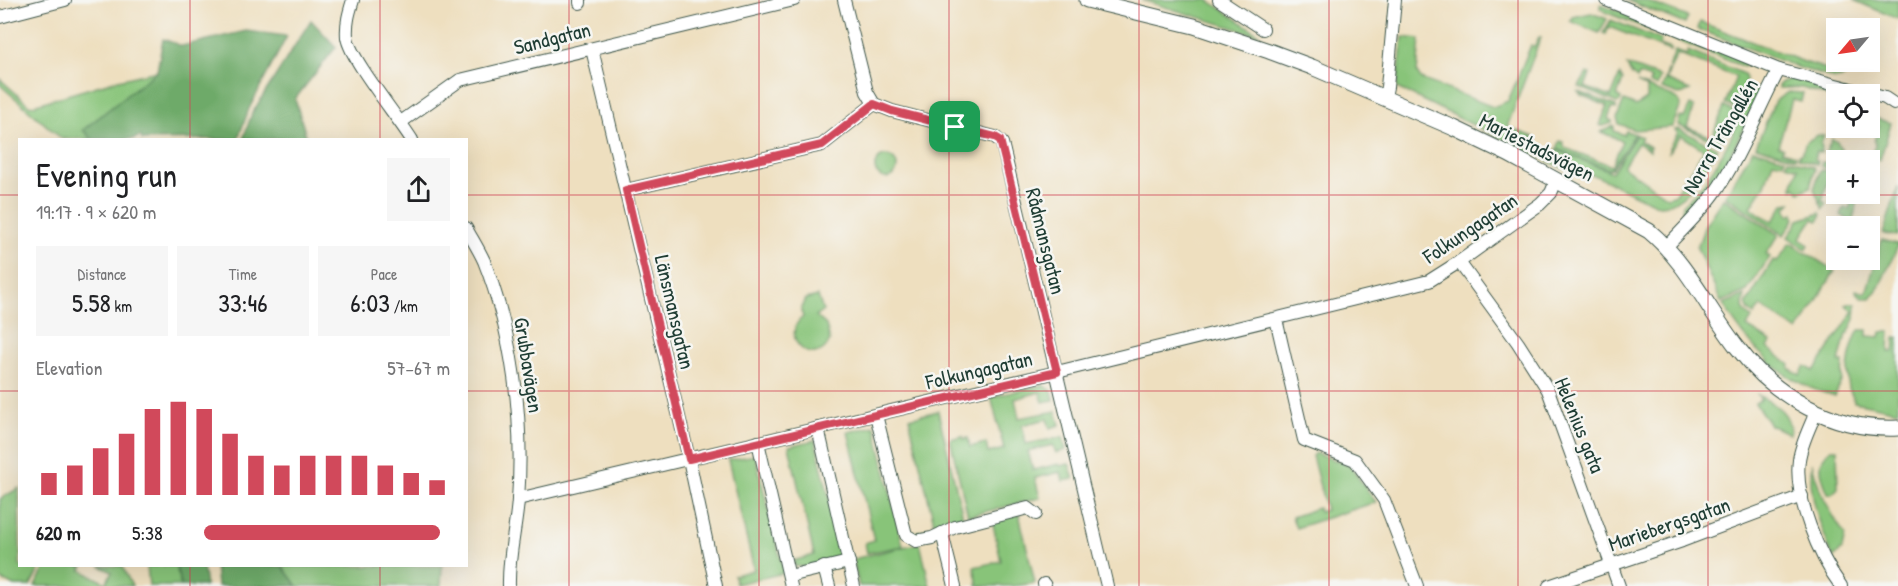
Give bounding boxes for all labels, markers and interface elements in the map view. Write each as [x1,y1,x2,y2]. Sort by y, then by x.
street label: Sandgatan [511,14,593,62]
north arrow [1826,18,1880,72]
map controls [1826,18,1880,270]
street label: Norra Trängallén [1675,73,1765,199]
button: locate [1826,84,1880,138]
pin [929,101,980,152]
street label: Mariestadsvägen [1474,106,1600,188]
icon: arrive [938,110,971,143]
button: + [1826,150,1880,204]
text: Evening run [36,153,177,197]
button: share [387,158,450,221]
street label: Rådmansgatan [1019,185,1073,297]
street label: Folkungagatan [1416,186,1523,271]
text: 19:17 · 9 × 620 m [36,198,156,225]
button: − [1826,216,1880,270]
street label: Länsmansgatan [648,252,702,372]
text: Distance [78,263,126,285]
text: Time [229,263,257,285]
text: Pace [371,263,397,285]
text: 5.58 [72,285,111,320]
text: 33:46 [218,285,268,320]
text: 6:03 [350,285,390,320]
text: km [111,295,132,317]
text: /km [390,295,418,317]
street label: Grubbavägen [507,315,551,415]
street label: Folkungagatan [922,344,1035,397]
text: Elevation [36,354,102,381]
text: 57–67 m [387,354,450,381]
street label: Helenius gata [1548,373,1612,477]
street label: Mariebergsgatan [1604,490,1734,558]
text: 620 m [36,519,81,546]
text: 5:38 [132,519,163,546]

